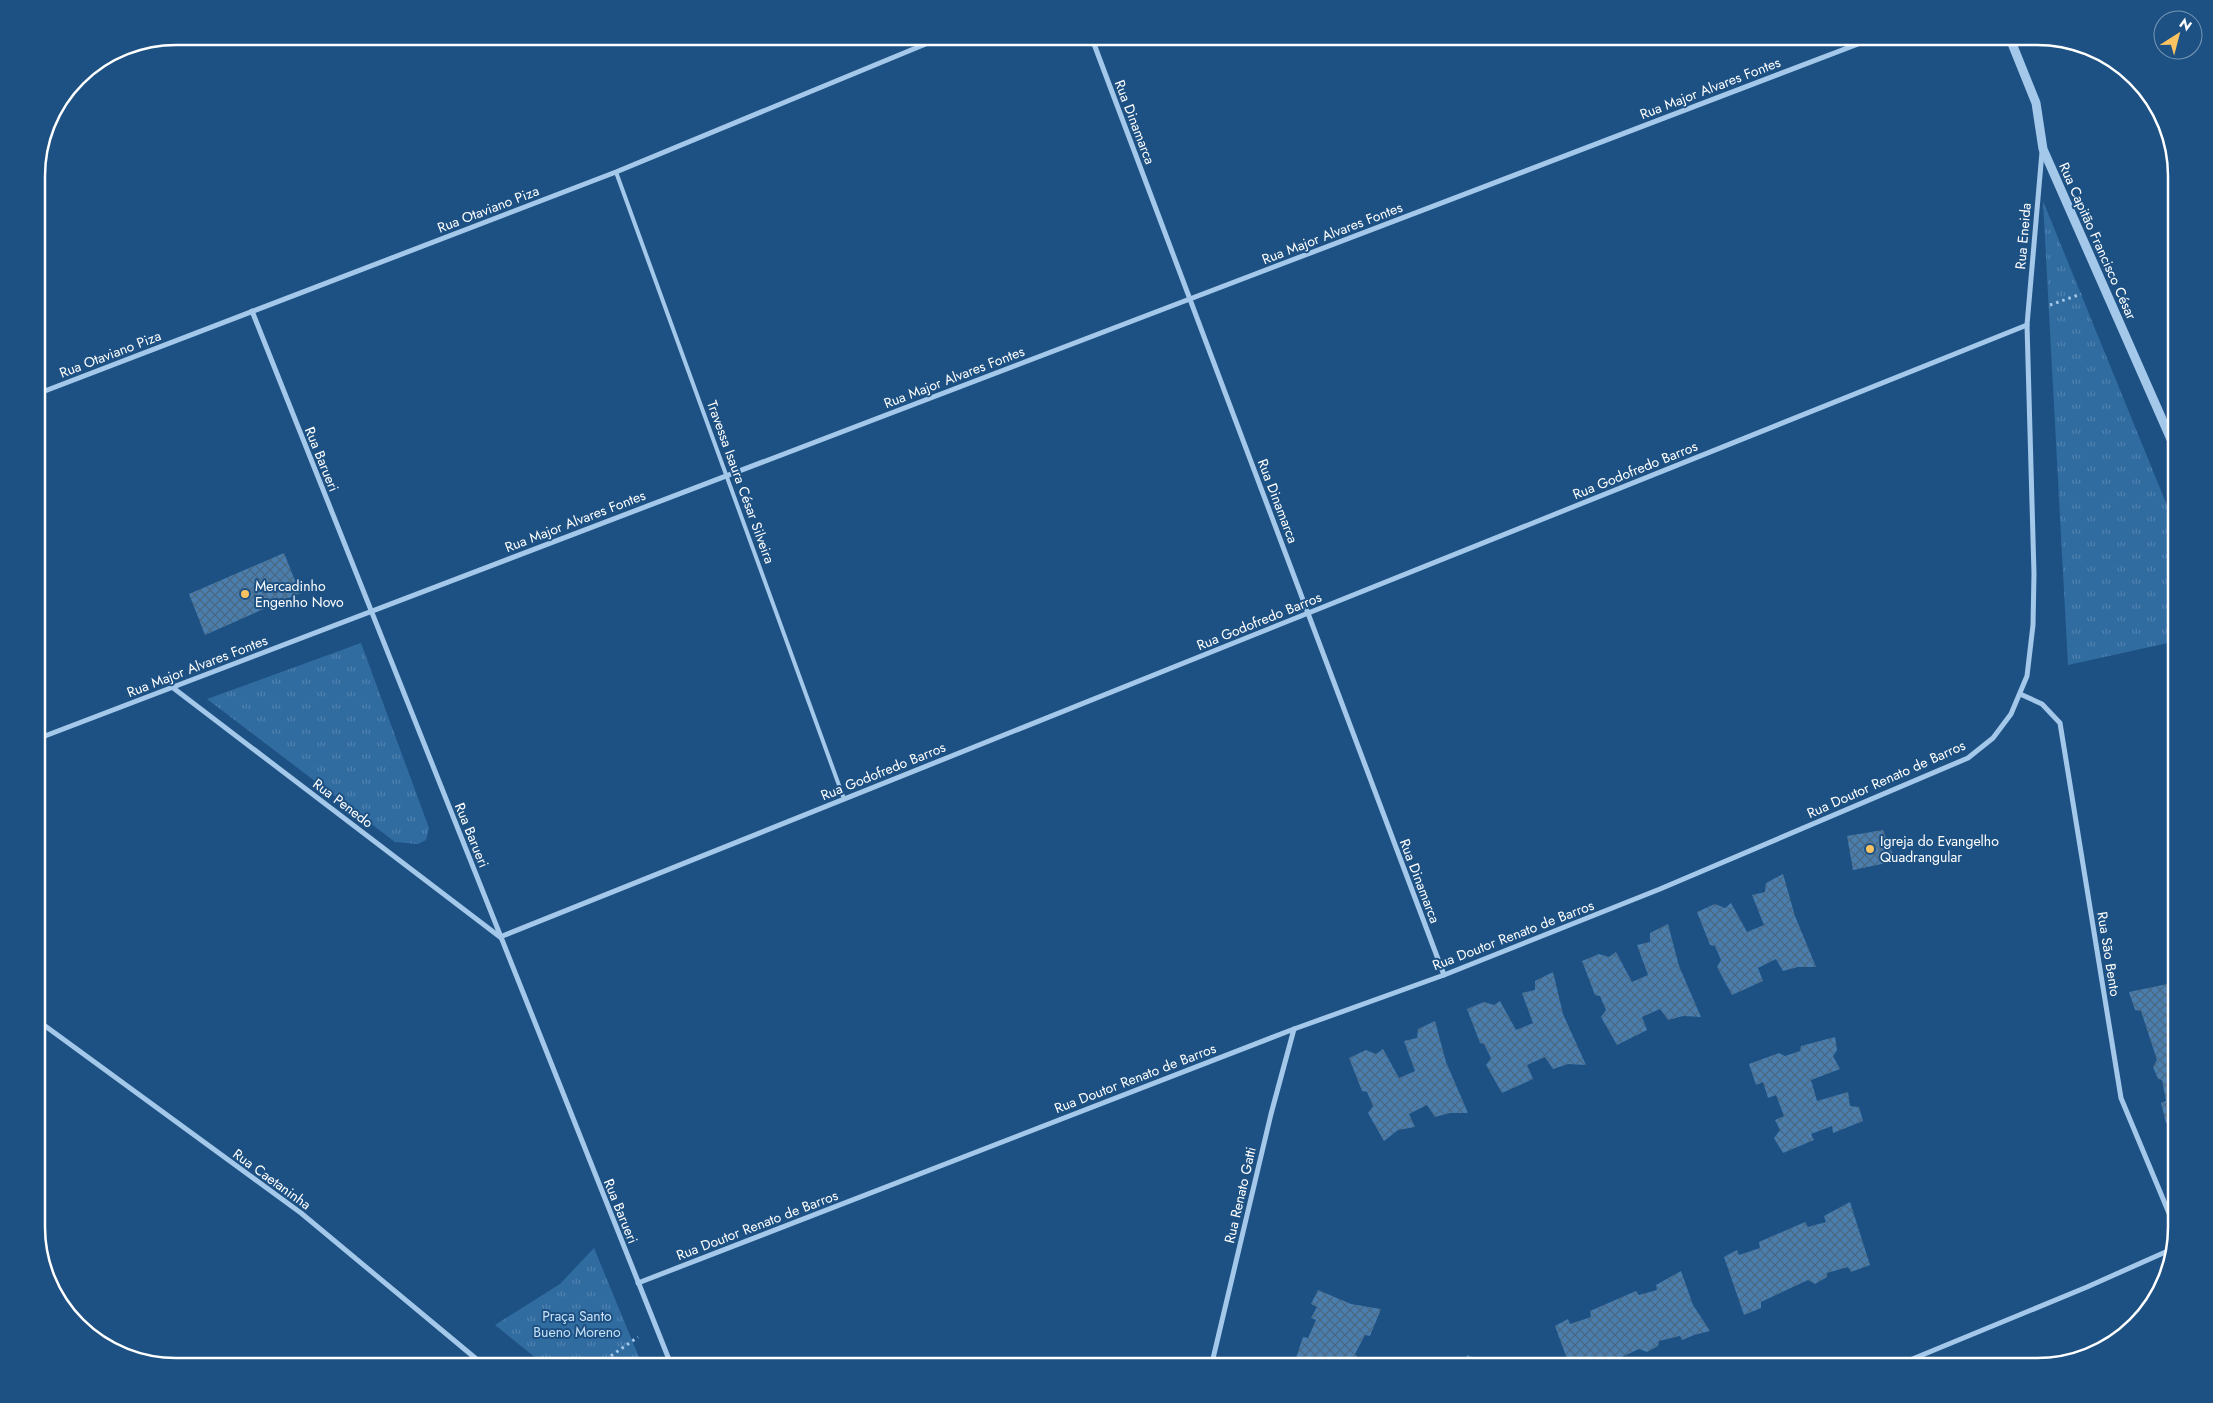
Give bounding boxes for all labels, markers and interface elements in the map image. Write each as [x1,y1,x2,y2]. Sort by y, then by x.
north arrow [2153,10,2203,60]
text: N [2175,13,2196,36]
street label: Rua Major Alvares Fontes [1637,52,1784,124]
street label: Rua Dinamarca [1110,77,1160,167]
street label: Rua Capitão Francisco César [2054,159,2142,323]
street label: Rua Otaviano Piza [434,180,542,238]
street label: Rua Major Alvares Fontes [1259,197,1406,269]
street label: Rua Eneida [2010,202,2036,270]
street label: Rua Otaviano Piza [56,325,164,383]
street label: Rua Major Alvares Fontes [881,341,1028,413]
street label: Travessa Isaura César Silveira [702,398,780,566]
street label: Rua Barueri [300,424,344,494]
street label: Rua Godofredo Barros [1570,436,1701,504]
street label: Rua Dinamarca [1253,456,1303,546]
street label: Rua Major Alvares Fontes [502,485,649,557]
place label: Mercadinho Engenho Novo [255,576,344,612]
street label: Rua Godofredo Barros [1194,587,1325,655]
marker: Mercadinho Engenho Novo [239,588,251,600]
street label: Rua Major Alvares Fontes [124,630,271,702]
street label: Rua Doutor Renato de Barros [1804,735,1969,823]
street label: Rua Godofredo Barros [818,737,949,805]
street label: Rua Penedo [309,774,378,832]
street label: Rua Barueri [450,800,494,870]
place label: Igreja do Evangelho Quadrangular [1880,831,1999,867]
street label: Rua Dinamarca [1395,836,1445,926]
marker: Igreja do Evangelho Quadrangular [1864,843,1876,855]
street label: Rua Doutor Renato de Barros [1429,895,1597,975]
street label: Rua São Bento [2092,910,2126,998]
street label: Rua Doutor Renato de Barros [1051,1038,1219,1118]
street label: Rua Caetaninha [229,1144,315,1214]
street label: Rua Renato Gatti [1219,1145,1261,1245]
street label: Rua Barueri [599,1176,643,1246]
street label: Rua Doutor Renato de Barros [673,1185,841,1265]
park label: Praça Santo Bueno Moreno [533,1306,621,1342]

